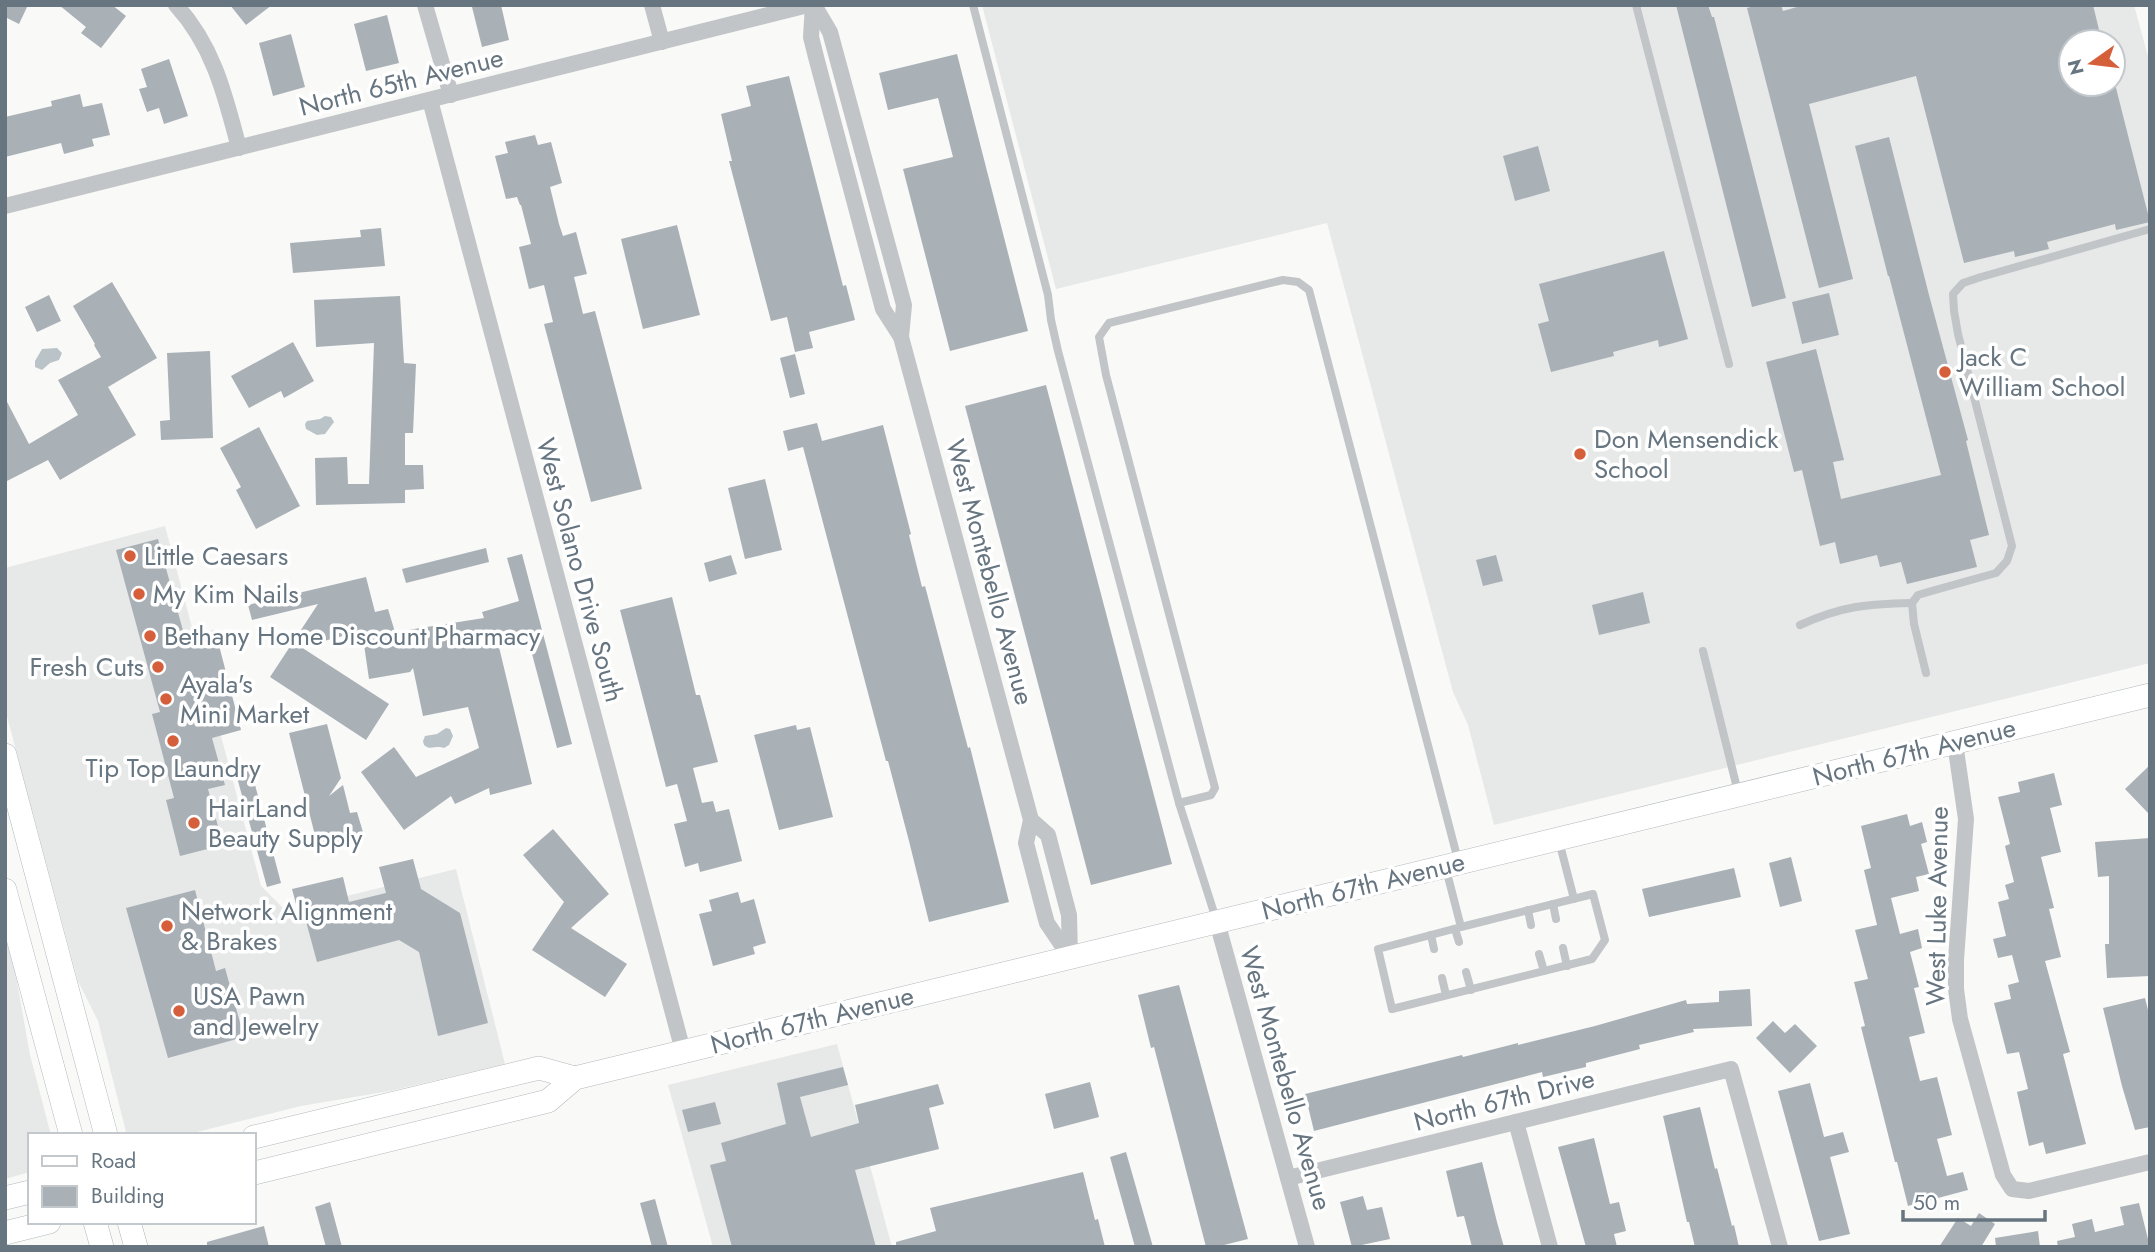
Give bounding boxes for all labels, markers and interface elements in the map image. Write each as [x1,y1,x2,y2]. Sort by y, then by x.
north arrow [2057,28,2127,98]
street label: North 65th Avenue [295,38,507,126]
text: N [2061,56,2091,78]
place label: Jack C William School [1956,338,2126,406]
marker: Jack C William School [1937,364,1953,380]
place label: Don Mensendick School [1594,420,1779,488]
street label: West Solano Drive South [526,434,634,706]
street label: West Montebello Avenue [936,435,1044,709]
marker: Don Mensendick School [1572,446,1588,462]
place label: Little Caesars [144,537,288,575]
marker: Little Caesars [122,548,138,564]
place label: My Kim Nails [153,575,299,613]
marker: My Kim Nails [131,586,147,602]
place label: Bethany Home Discount Pharmacy [164,617,541,655]
marker: Bethany Home Discount Pharmacy [142,628,158,644]
place label: Fresh Cuts [29,648,144,686]
marker: Fresh Cuts [150,659,166,675]
place label: Ayala's Mini Market [180,665,310,733]
marker: Ayala's Mini Market [158,691,174,707]
street label: North 67th Avenue [1808,708,2020,796]
marker: Tip Top Laundry [165,733,181,749]
place label: Tip Top Laundry [85,749,261,787]
place label: HairLand Beauty Supply [208,789,363,857]
street label: West Luke Avenue [1916,806,1958,1006]
marker: HairLand Beauty Supply [186,815,202,831]
street label: North 67th Avenue [1257,842,1469,930]
place label: Network Alignment & Brakes [181,892,393,960]
marker: Network Alignment & Brakes [159,918,175,934]
street label: West Montebello Avenue [1230,941,1342,1215]
street label: North 67th Avenue [706,976,918,1064]
place label: USA Pawn and Jewelry [193,977,319,1045]
marker: USA Pawn and Jewelry [171,1003,187,1019]
street label: North 67th Drive [1410,1059,1598,1141]
legend [28,1133,256,1224]
text: Road [91,1146,136,1176]
scale bar [1903,1178,2045,1222]
text: Building [91,1181,164,1211]
text: 50 m [1913,1188,1960,1218]

